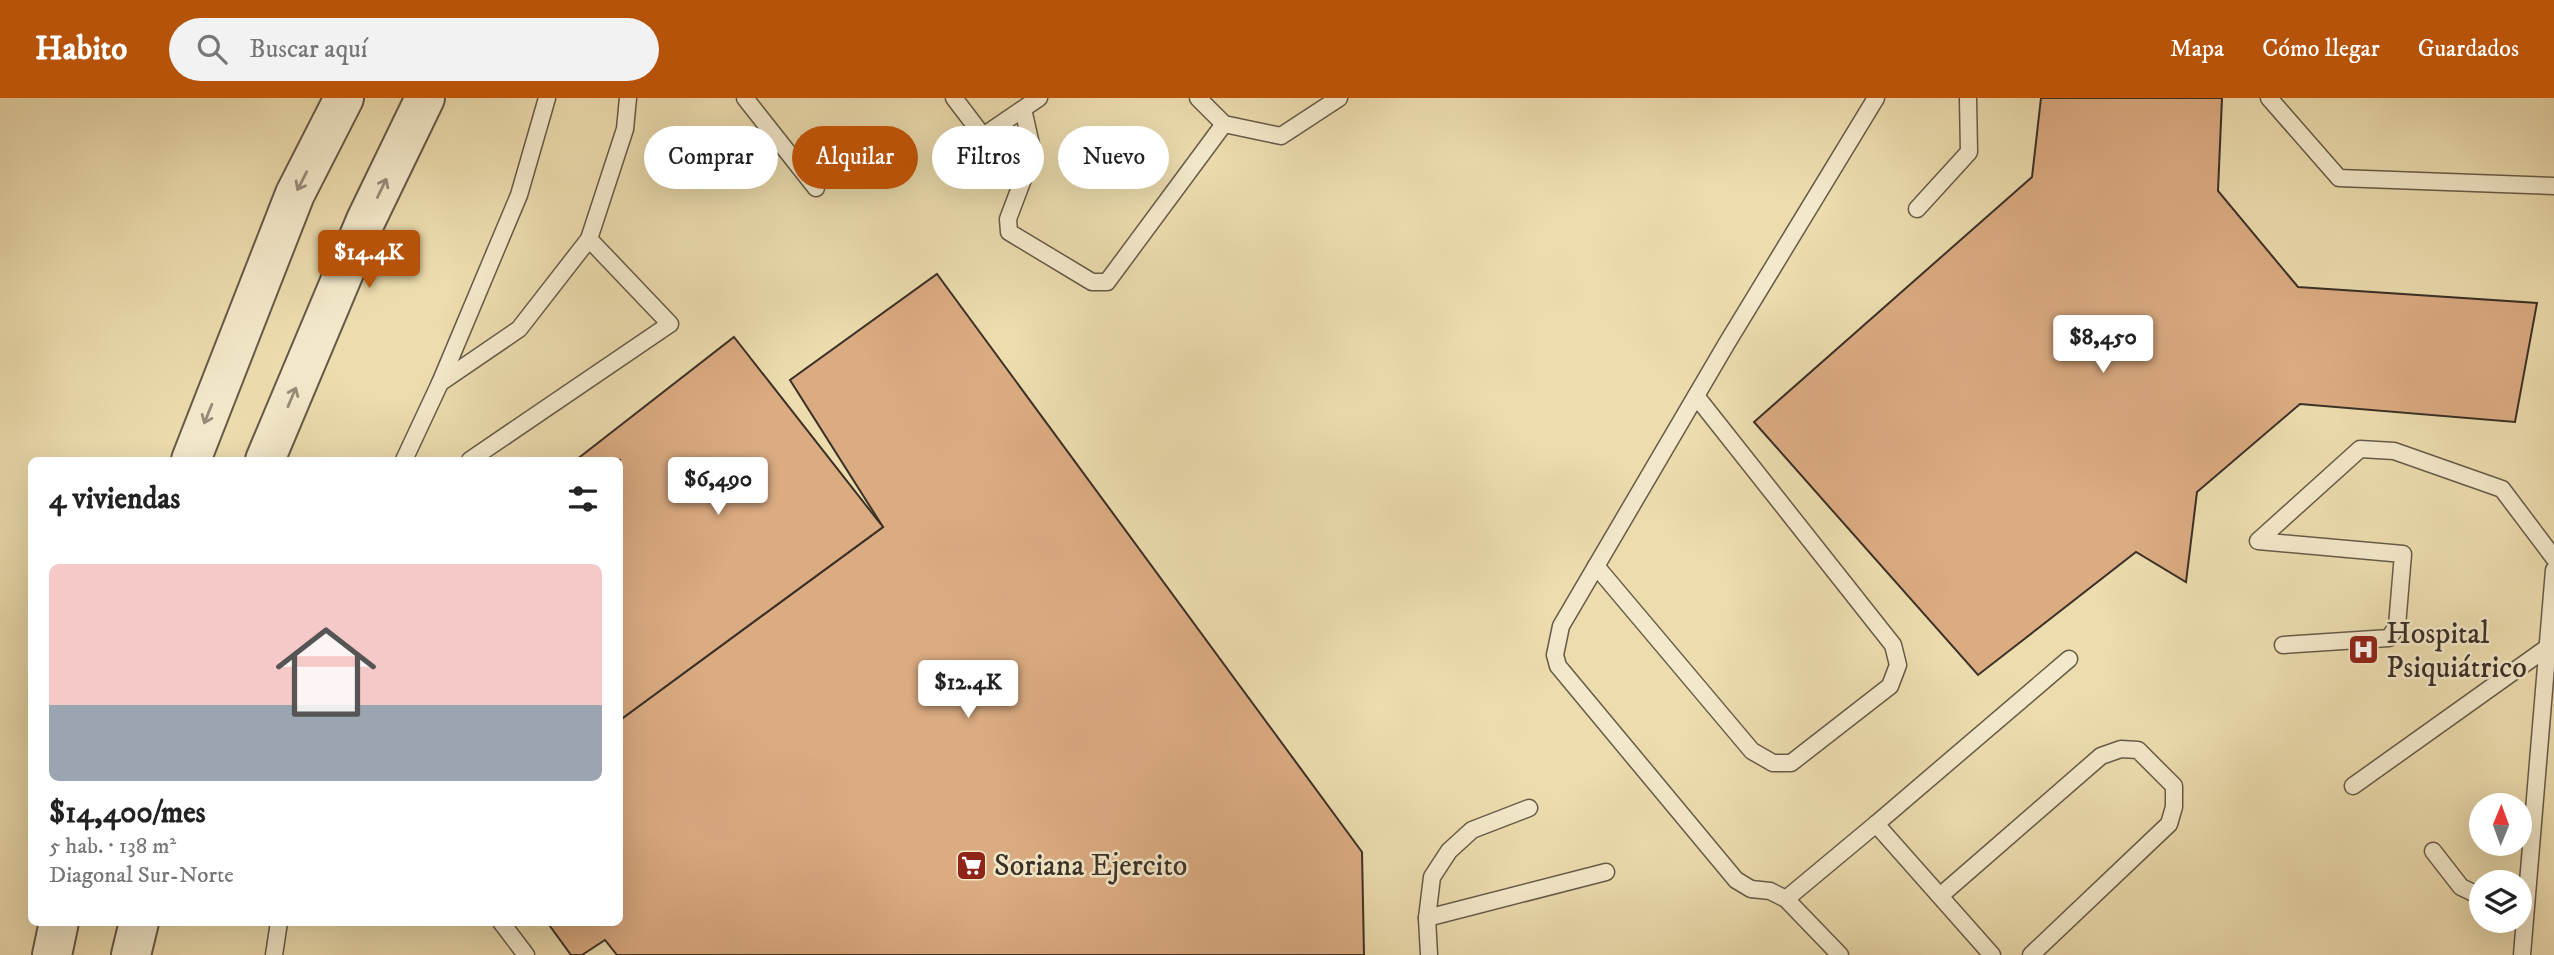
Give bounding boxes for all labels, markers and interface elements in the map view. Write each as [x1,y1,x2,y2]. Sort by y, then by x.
search box [169,18,659,81]
text: Habito [35,29,127,70]
icon: search [193,30,231,68]
text: Buscar aquí [249,33,368,66]
text: Mapa [2170,34,2224,64]
text: Cómo llegar [2262,34,2380,64]
text: Guardados [2418,34,2519,64]
chip: Comprar [644,126,778,189]
chip: Alquilar [792,126,918,189]
chip: Filtros [932,126,1044,189]
chip: Nuevo [1058,126,1169,189]
one-way arrow [294,170,308,191]
one-way arrow [375,178,389,199]
pin: $14.4K [312,230,426,290]
text: $14.4K [334,238,404,267]
pin: $8,450 [2046,316,2160,375]
text: $8,450 [2069,323,2137,352]
one-way arrow [286,387,299,409]
one-way arrow [200,403,213,425]
pin: $6,490 [661,458,775,517]
text: $6,490 [684,465,752,494]
icon: filters [564,480,602,518]
text: 4 viviendas [49,481,180,518]
icon: home [263,609,389,735]
place label: Hospital Psiquiátrico [2386,616,2527,687]
hospital icon: Hospital Psiquiátrico [2346,633,2380,667]
pin: $12.4K [911,660,1025,720]
text: $12.4K [934,668,1002,697]
north arrow [2469,793,2532,856]
map controls [2469,793,2532,933]
text: $14,400/mes [49,795,206,832]
text: 5 hab. · 138 m² [49,832,176,861]
supermarket icon: Soriana Ejercito [954,848,988,882]
place label: Soriana Ejercito [994,848,1187,885]
text: Diagonal Sur-Norte [49,861,234,890]
button: layers [2469,870,2532,933]

